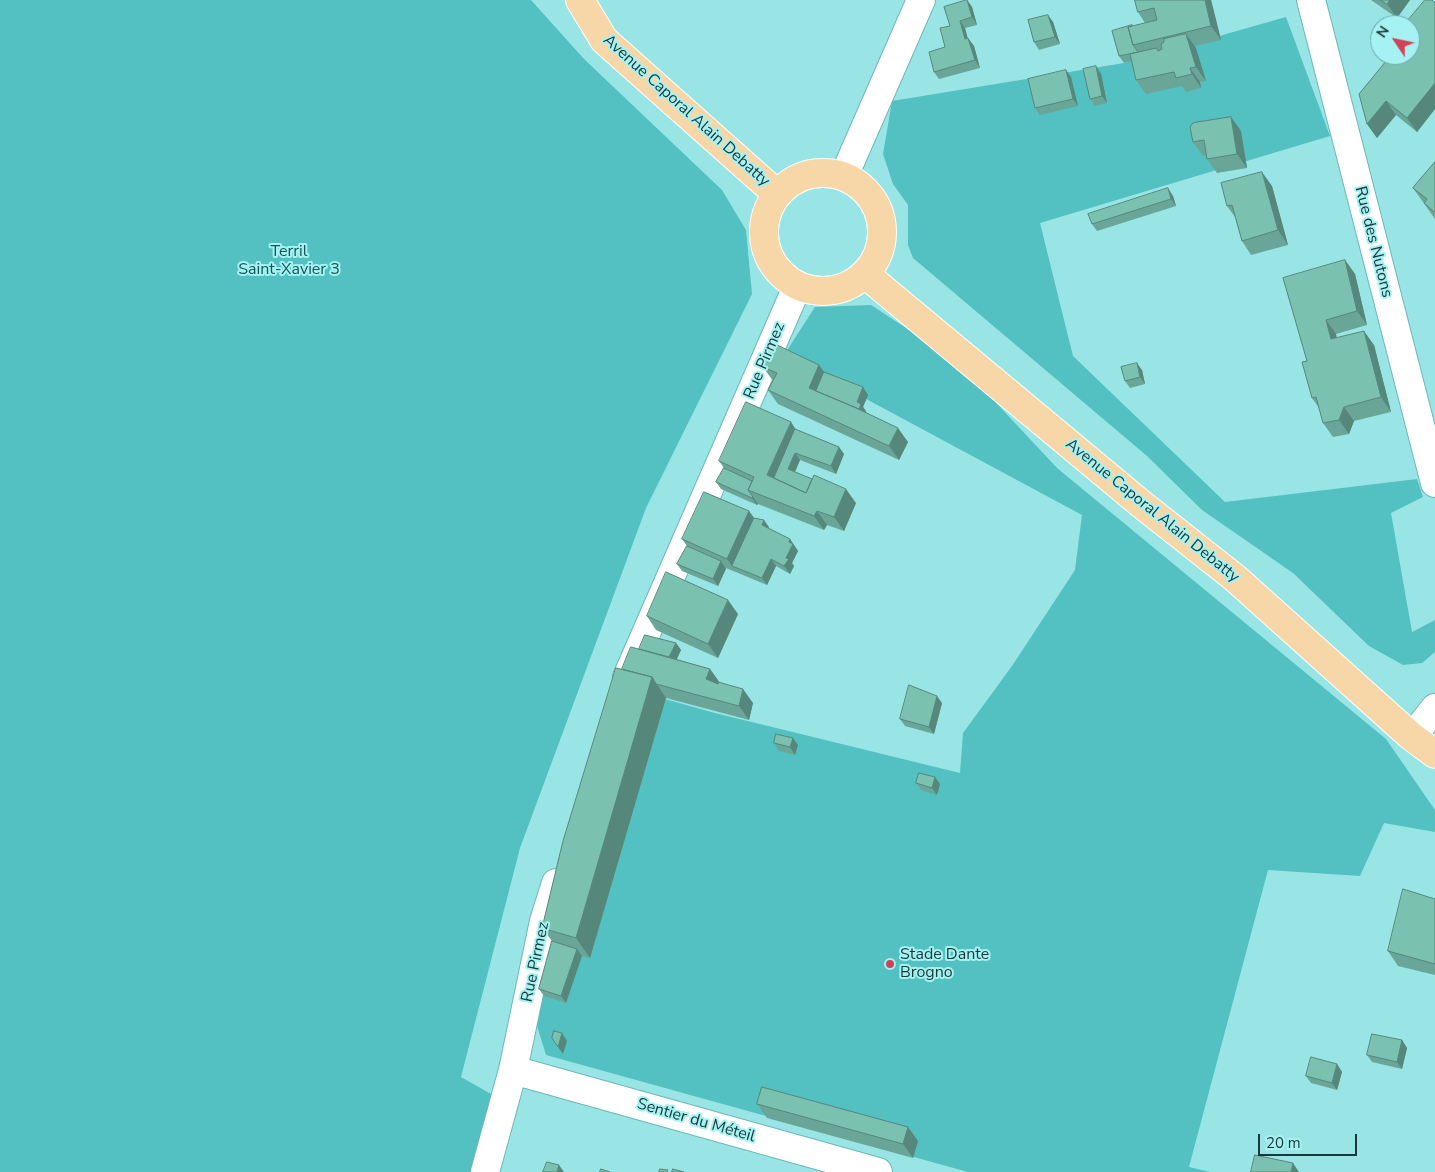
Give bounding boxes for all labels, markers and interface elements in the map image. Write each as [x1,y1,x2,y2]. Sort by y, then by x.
north arrow [1370,15,1420,65]
text: N [1372,22,1394,42]
street label: Avenue Caporal Alain Debatty [599,31,773,191]
street label: Rue des Nutons [1350,184,1396,300]
park label: Terril Saint-Xavier 3 [238,242,340,280]
street label: Rue Pirmez [740,320,790,402]
street label: Avenue Caporal Alain Debatty [1061,435,1243,587]
street label: Rue Pirmez [518,920,554,1004]
place label: Stade Dante Brogno [900,945,989,983]
marker: Stade Dante Brogno [884,958,896,970]
street label: Sentier du Méteil [635,1095,757,1147]
scale bar [1260,1124,1359,1156]
text: 20 m [1266,1133,1301,1153]

